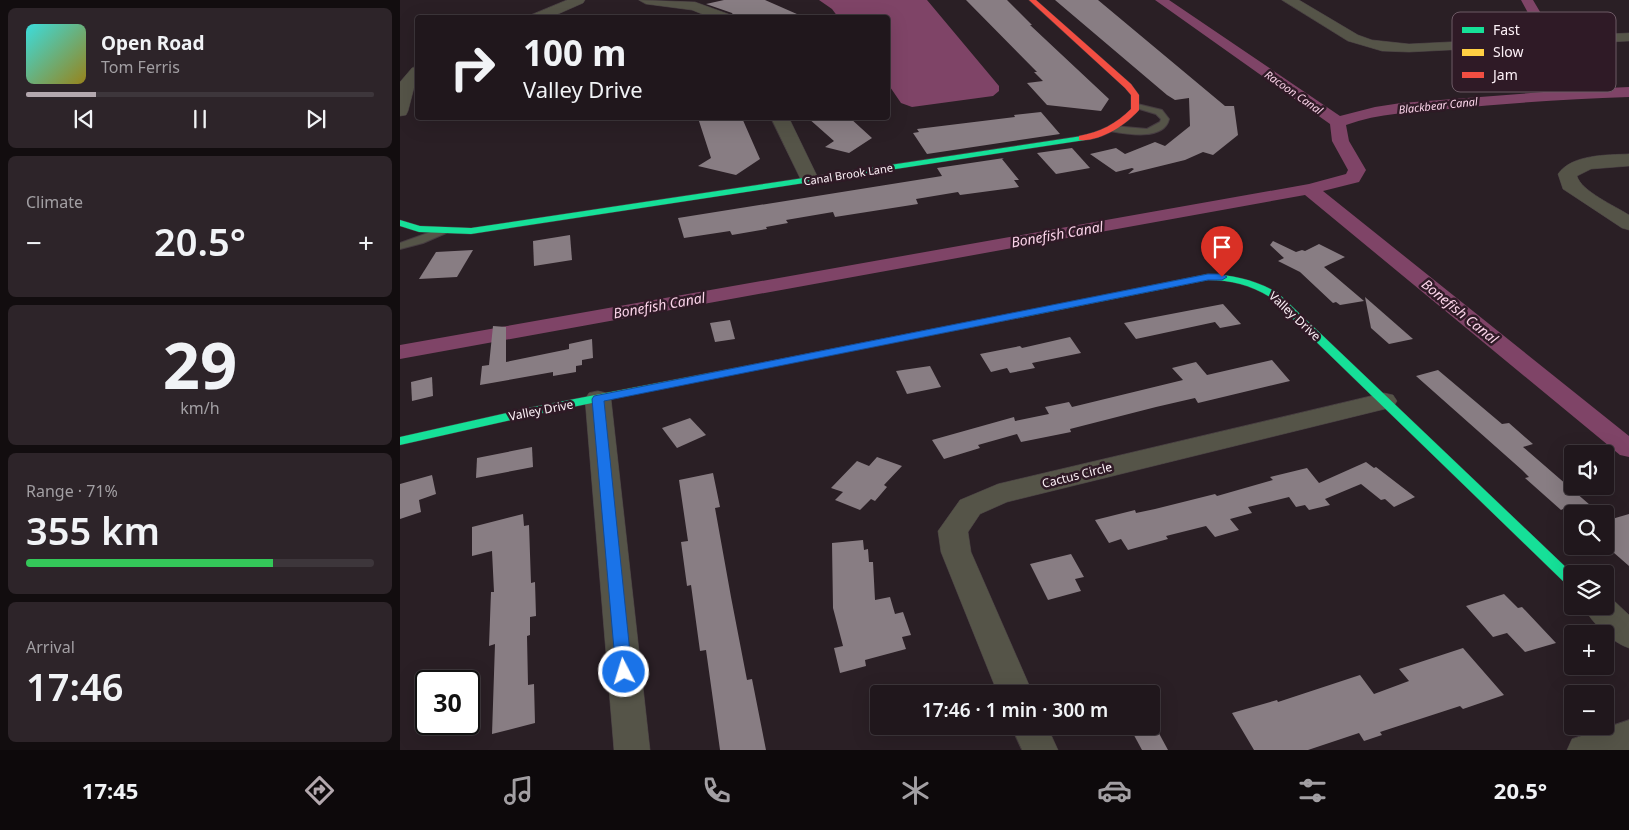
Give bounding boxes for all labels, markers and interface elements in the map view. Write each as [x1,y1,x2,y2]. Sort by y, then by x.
legend [1452,12,1616,92]
text: Fast [1493,20,1520,39]
text: 100 m [523,29,626,76]
text: Open Road [101,30,204,56]
icon: right [440,35,505,100]
text: Slow [1493,42,1524,61]
text: Tom Ferris [101,56,180,78]
text: Jam [1491,65,1518,84]
water label: Racoon Canal [1262,67,1327,118]
text: Valley Drive [523,74,643,104]
water label: Blackbear Canal [1398,93,1480,117]
icon: previous [70,105,98,133]
icon: pause [186,105,214,133]
icon: next [302,105,330,133]
street label: Canal Brook Lane [802,160,894,188]
text: Climate [26,191,83,213]
text: 20.5° [154,215,246,267]
water label: Bonefish Canal [1010,216,1105,251]
text: − [26,223,42,261]
text: + [358,223,374,261]
pin [1201,226,1243,277]
icon: arrive [1208,233,1236,261]
water label: Bonefish Canal [1418,274,1502,348]
water label: Bonefish Canal [612,287,707,322]
street label: Valley Drive [1265,288,1325,345]
text: 29 [163,320,237,408]
street label: Valley Drive [507,395,575,425]
text: km/h [180,397,220,419]
map controls [1564,445,1614,735]
button: sound [1564,445,1614,495]
street label: Cactus Circle [1040,458,1114,492]
text: Range · 71% [26,480,118,502]
text: 355 km [26,504,160,556]
button: search [1564,505,1614,555]
button: layers [1564,565,1614,615]
button: + [1564,625,1614,675]
text: Arrival [26,636,75,658]
position arrow [597,645,649,697]
text: 17:46 [26,660,123,712]
speed limit sign: 30 [415,670,480,735]
button: − [1564,685,1614,735]
text: 17:46 · 1 min · 300 m [922,697,1108,723]
icon: directions [302,773,337,808]
icon: music [501,773,536,808]
icon: phone [699,773,734,808]
icon: climate [898,773,933,808]
icon: car [1097,773,1132,808]
icon: filters [1295,773,1330,808]
text: 17:45 [82,775,138,805]
text: 20.5° [1494,775,1547,805]

